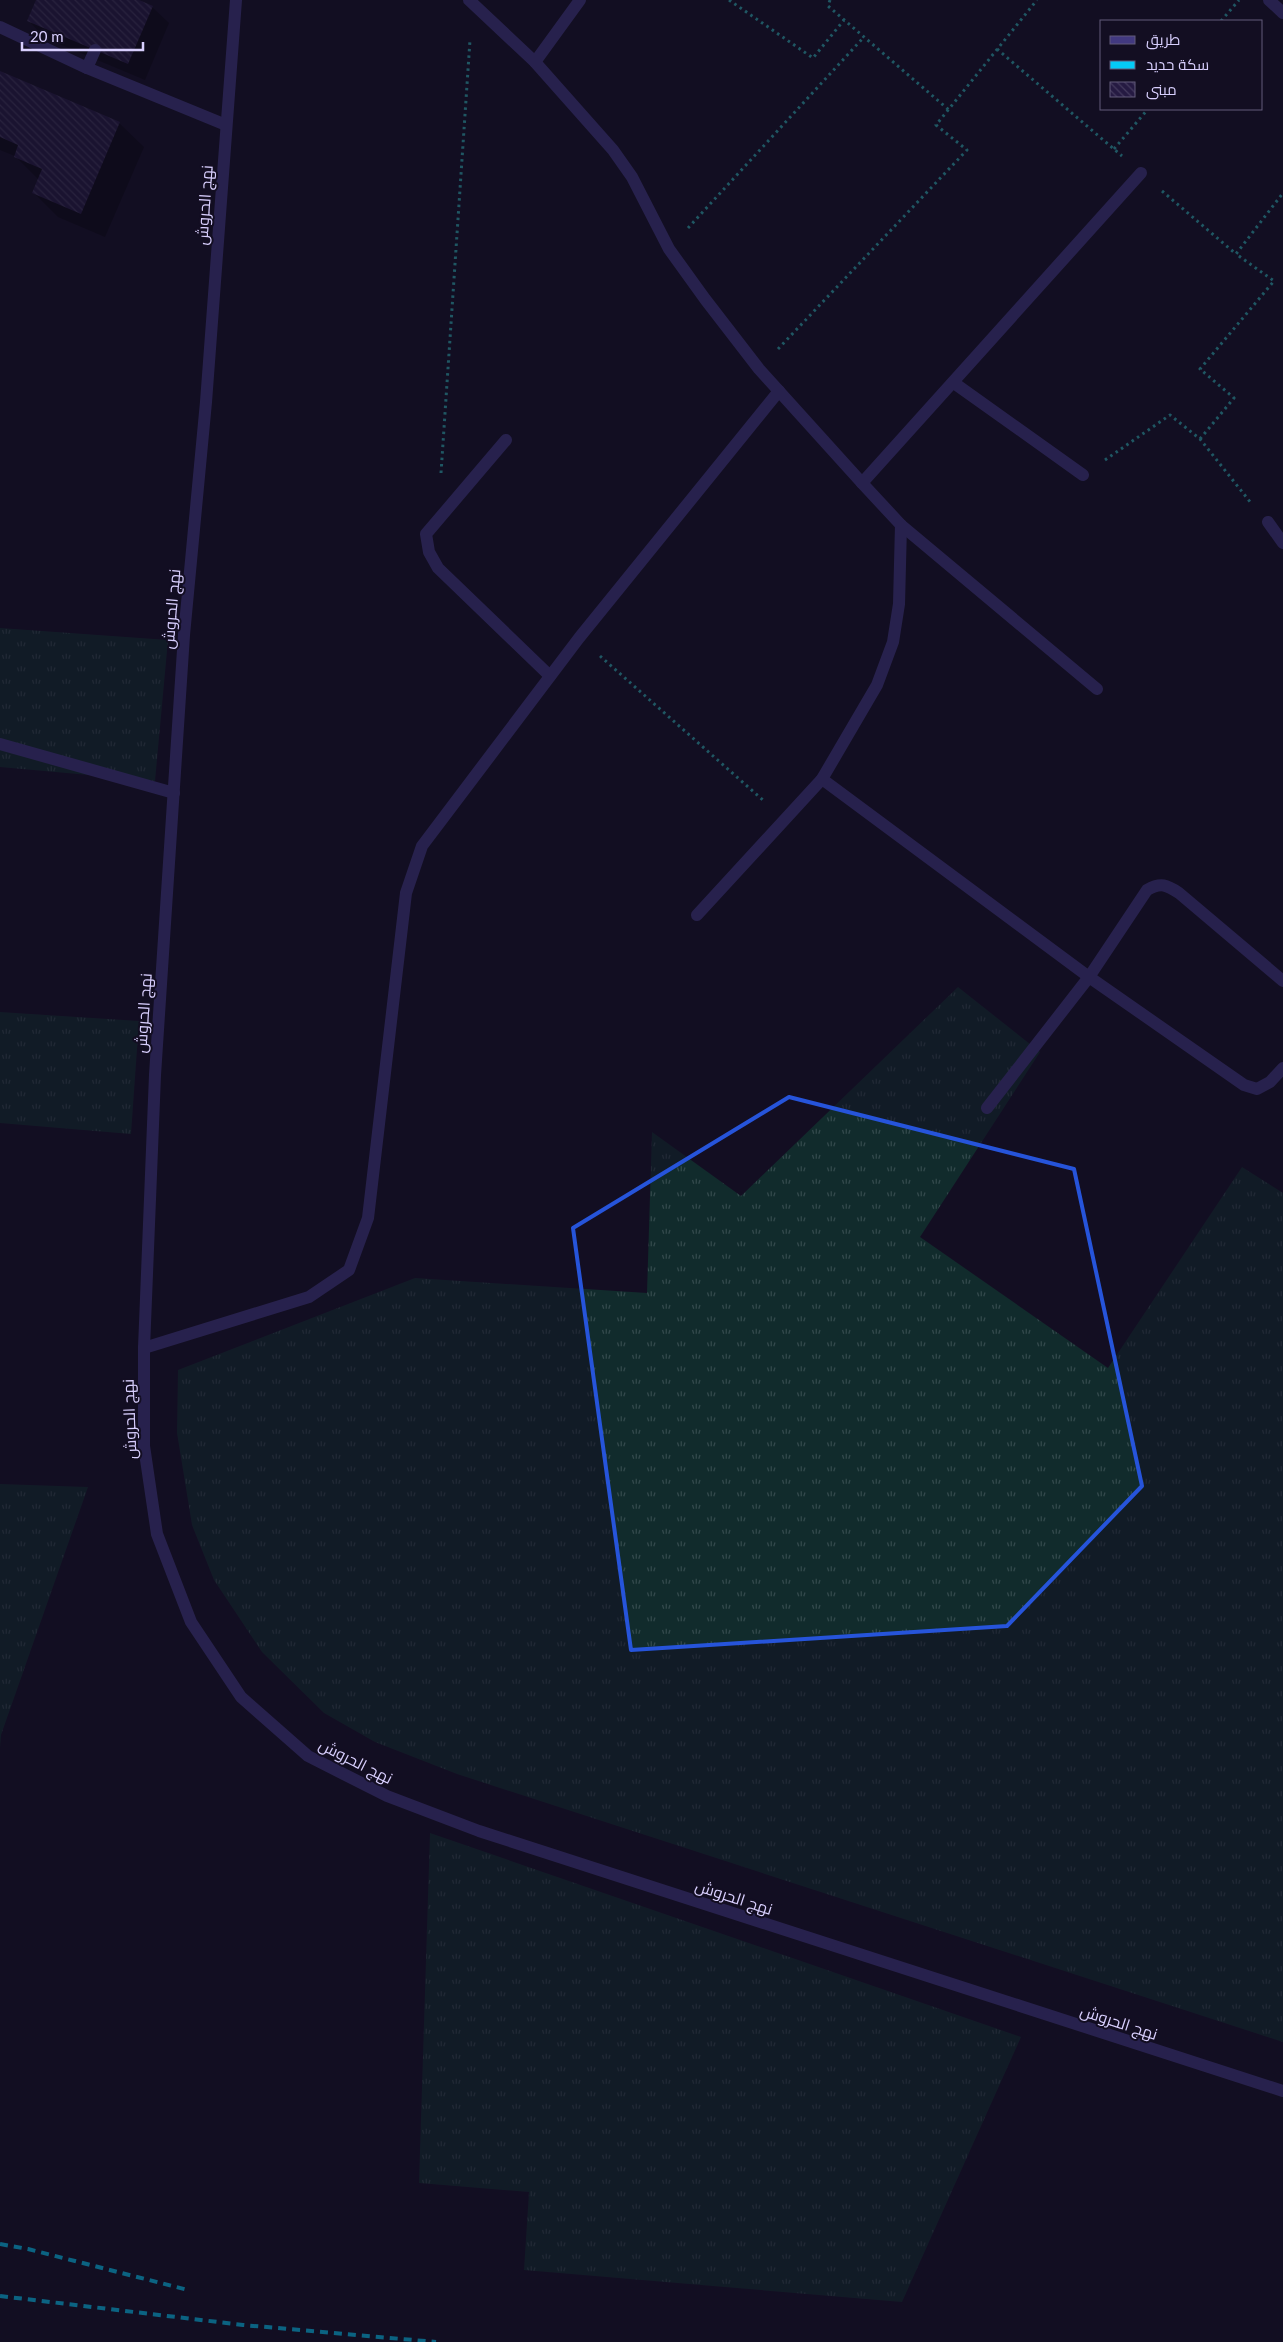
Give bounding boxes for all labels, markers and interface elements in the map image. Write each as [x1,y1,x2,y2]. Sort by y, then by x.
scale bar [22,20,144,52]
legend [1100,20,1263,110]
text: 20 m [30,27,64,45]
text: طريق [1146,30,1180,50]
text: سكة حديد [1146,55,1209,73]
text: مبنى [1146,80,1177,100]
street label: نهج الحروش [191,164,219,246]
street label: نهج الحروش [158,568,186,650]
street label: نهج الحروش [130,972,158,1054]
street label: نهج الحروش [118,1378,142,1459]
street label: نهج الحروش [315,1734,396,1790]
street label: نهج الحروش [692,1875,775,1921]
street label: نهج الحروش [1077,2000,1160,2046]

